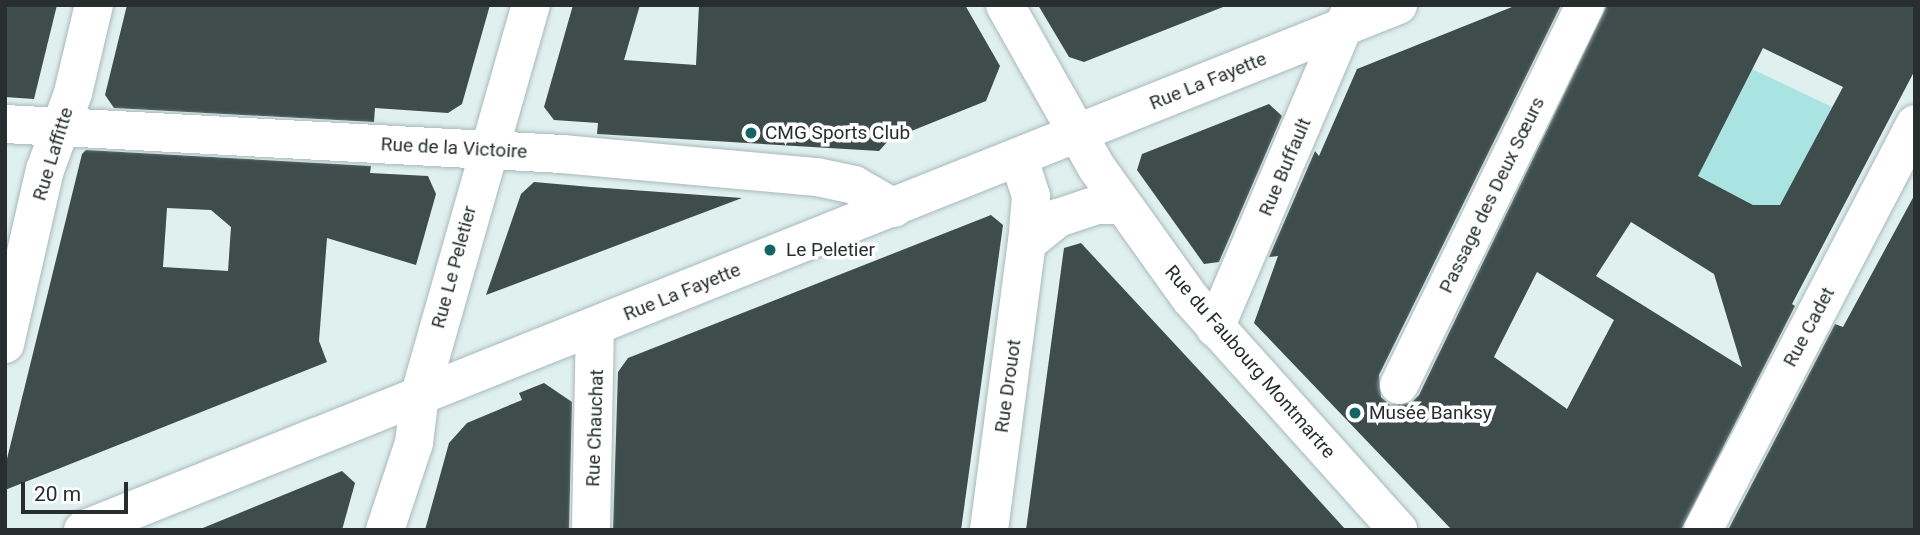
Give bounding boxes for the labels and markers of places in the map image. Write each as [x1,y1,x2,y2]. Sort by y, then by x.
place label: CMG Sports Club [765,122,910,144]
marker: CMG Sports Club [743,125,759,141]
place label: Le Peletier [786,239,875,261]
marker: Le Peletier [760,240,780,260]
place label: Musée Banksy [1369,402,1492,424]
marker: Musée Banksy [1347,405,1363,421]

